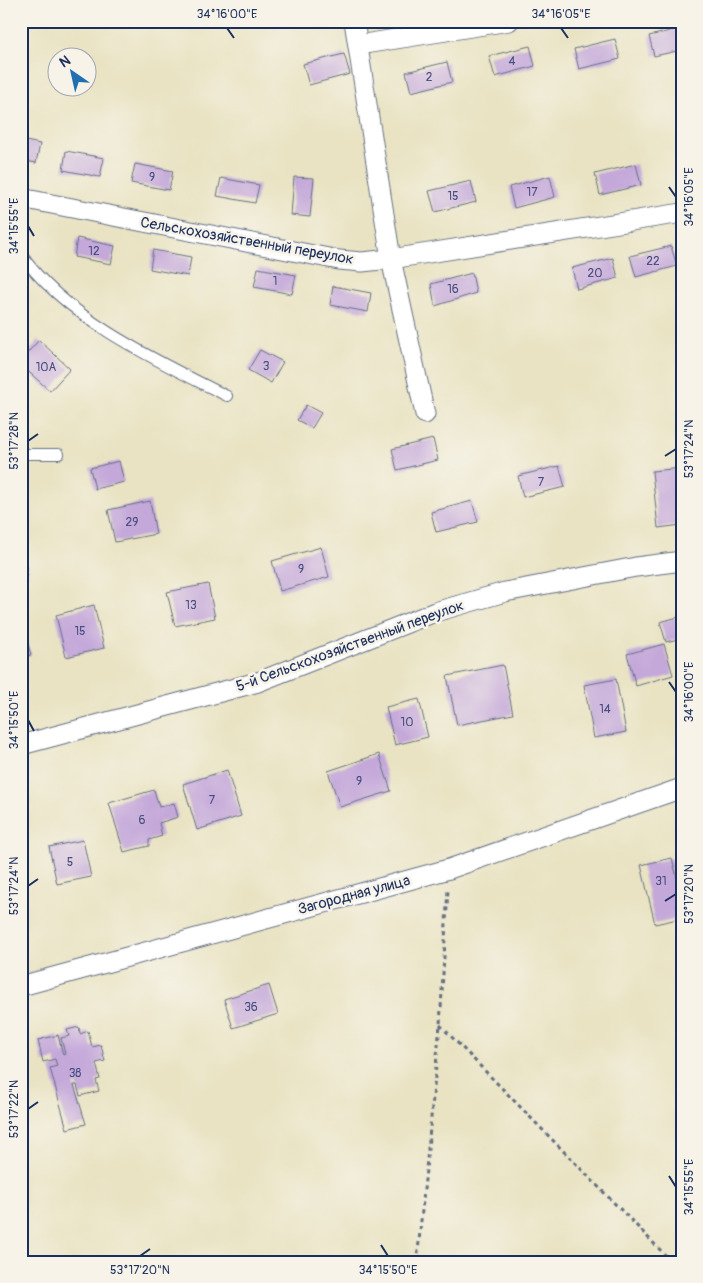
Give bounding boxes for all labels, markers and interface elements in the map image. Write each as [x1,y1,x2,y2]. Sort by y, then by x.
text: 34°16'00"E [197,7,257,22]
text: 34°16'05"E [532,7,590,22]
north arrow [48,48,98,98]
text: N [56,52,74,71]
house number: 4 [509,54,516,69]
house number: 2 [426,70,433,85]
text: 34°16'05"E [682,168,697,226]
house number: 9 [149,170,155,185]
house number: 17 [526,185,538,200]
house number: 15 [447,189,459,204]
text: 34°15'55"E [7,198,22,254]
street label: Сельскохозяйственный переулок [139,213,355,269]
house number: 12 [88,244,100,259]
house number: 22 [646,254,660,269]
house number: 20 [588,266,602,281]
house number: 1 [273,274,277,289]
house number: 16 [447,282,459,297]
house number: 3 [263,359,270,374]
house number: 10А [36,360,57,375]
text: 53°17'28"N [7,412,22,470]
text: 53°17'24"N [682,420,697,478]
house number: 7 [538,475,545,490]
house number: 29 [126,515,138,530]
house number: 9 [298,562,304,577]
street label: 5-й Сельскохозяйственный переулок [233,596,467,696]
house number: 13 [185,598,197,613]
house number: 15 [74,624,86,639]
text: 34°16'00"E [682,662,697,722]
text: 34°15'50"E [7,691,22,749]
house number: 14 [599,702,611,717]
house number: 10 [401,715,413,730]
house number: 9 [356,774,362,789]
house number: 7 [209,793,216,808]
house number: 6 [139,813,146,828]
house number: 5 [67,855,73,870]
text: 53°17'24"N [7,857,22,915]
text: 53°17'20"N [682,864,697,924]
street label: Загородная улица [296,871,412,919]
house number: 31 [655,874,667,889]
house number: 36 [244,1000,258,1015]
house number: 38 [69,1066,81,1081]
text: 53°17'22"N [7,1080,22,1138]
text: 34°15'55"E [682,1159,697,1215]
text: 53°17'20"N [110,1263,170,1278]
text: 34°15'50"E [359,1263,417,1278]

